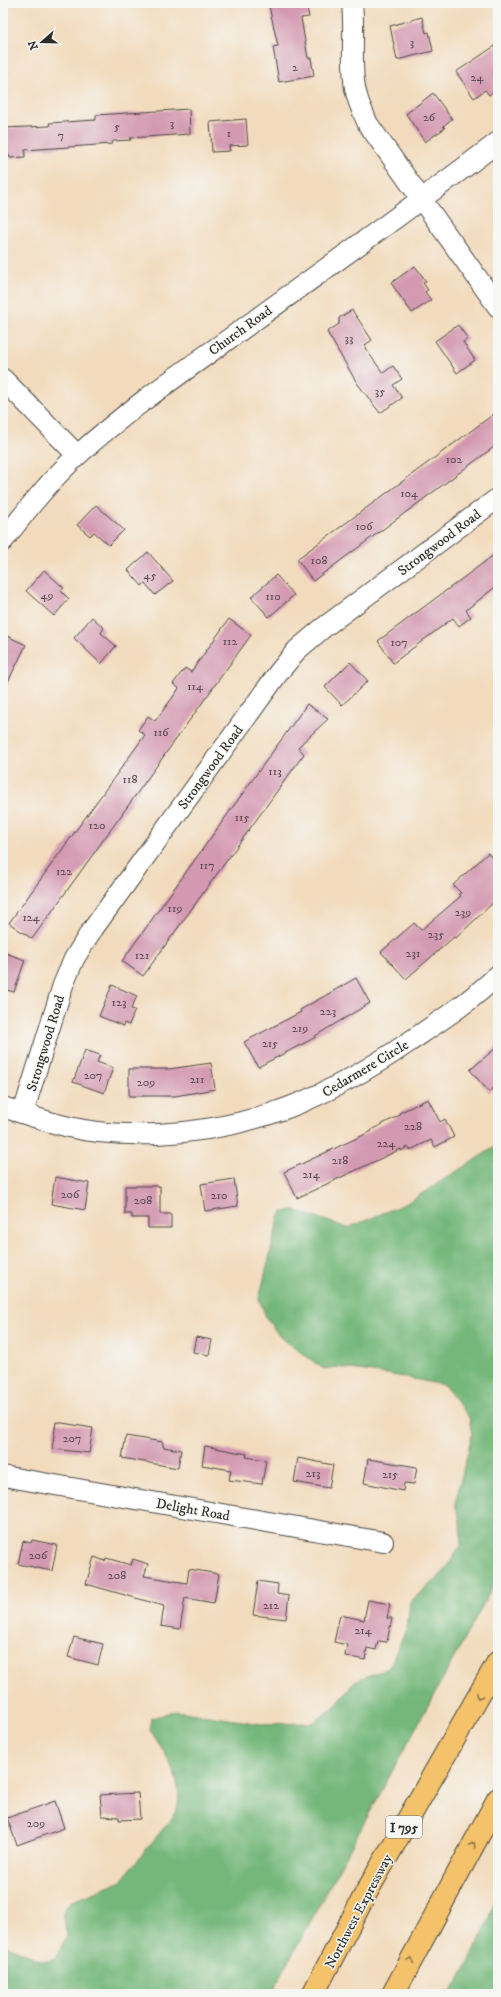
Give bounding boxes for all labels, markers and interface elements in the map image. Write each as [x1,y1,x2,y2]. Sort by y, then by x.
north arrow [22,22,62,62]
house number: 3 [410,35,414,50]
text: N [25,38,42,52]
house number: 2 [292,60,298,75]
house number: 24 [471,70,484,85]
house number: 26 [423,110,436,125]
house number: 3 [170,116,174,131]
house number: 5 [114,119,120,134]
house number: 1 [227,126,231,141]
house number: 7 [58,128,64,143]
street label: Church Road [205,302,276,360]
house number: 33 [345,331,353,346]
house number: 35 [375,384,385,399]
house number: 102 [446,452,462,467]
house number: 104 [400,486,419,501]
street label: Strongwood Road [394,506,485,580]
house number: 106 [355,519,373,534]
house number: 108 [311,553,327,568]
house number: 45 [144,568,156,583]
house number: 49 [41,588,53,603]
house number: 110 [265,589,281,604]
house number: 112 [223,634,237,649]
house number: 107 [390,635,408,650]
house number: 114 [187,679,204,694]
street label: Strongwood Road [174,722,247,813]
house number: 116 [153,725,169,740]
house number: 113 [268,764,282,779]
house number: 118 [123,772,137,787]
house number: 115 [235,810,249,825]
house number: 120 [89,818,105,833]
house number: 117 [199,858,215,873]
house number: 122 [56,864,72,879]
house number: 119 [168,901,182,916]
house number: 239 [455,905,471,920]
house number: 124 [22,910,41,925]
house number: 235 [428,927,444,942]
house number: 231 [406,946,420,961]
house number: 121 [135,948,149,963]
street label: Strongwood Road [23,993,69,1094]
house number: 123 [112,995,126,1010]
house number: 223 [320,1004,336,1019]
house number: 219 [292,1021,308,1036]
house number: 215 [262,1036,278,1051]
street label: Cedarmere Circle [319,1036,412,1102]
house number: 207 [84,1068,102,1083]
house number: 211 [190,1072,204,1087]
house number: 209 [137,1075,155,1090]
house number: 228 [404,1119,422,1134]
house number: 224 [377,1136,396,1151]
house number: 218 [332,1153,348,1168]
house number: 214 [302,1167,321,1182]
house number: 206 [61,1187,80,1202]
house number: 210 [211,1188,227,1203]
house number: 208 [134,1193,152,1208]
house number: 207 [63,1431,81,1446]
house number: 213 [306,1466,320,1481]
house number: 215 [382,1467,398,1482]
street label: Delight Road [155,1495,231,1525]
house number: 206 [29,1548,48,1563]
house number: 208 [108,1568,126,1583]
house number: 212 [263,1598,279,1613]
house number: 214 [354,1623,373,1638]
one-way arrow [476,1692,483,1699]
house number: 209 [27,1816,45,1831]
road number: I 795 [386,1816,422,1838]
one-way arrow [468,1842,476,1849]
street label: Northwest Expressway [321,1851,397,1972]
one-way arrow [406,1956,414,1964]

